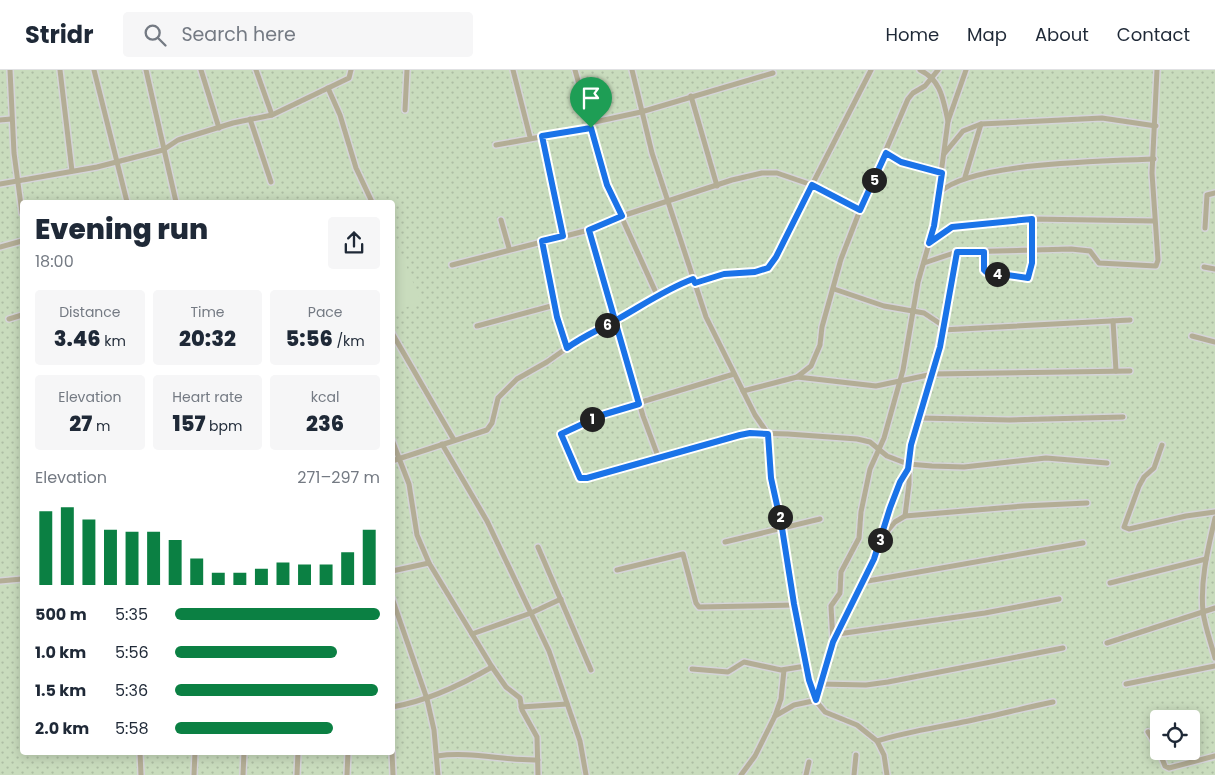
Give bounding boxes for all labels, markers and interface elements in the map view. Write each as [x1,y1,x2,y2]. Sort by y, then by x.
search box [123,12,473,57]
text: Stridr [25,18,93,51]
icon: search [141,21,169,49]
text: Search here [181,21,296,48]
text: Home [885,22,939,47]
text: Map [967,22,1007,47]
text: About [1035,22,1089,47]
text: Contact [1117,22,1190,47]
pin [570,77,612,128]
icon: arrive [577,84,605,112]
pin: 5 [862,168,886,192]
text: 5 [870,170,879,190]
text: Evening run [35,210,208,249]
button: share [328,217,380,269]
text: 18:00 [35,250,74,273]
pin: 4 [984,262,1010,286]
text: 4 [993,264,1002,284]
text: Distance [59,302,121,322]
text: Time [190,302,225,322]
text: Pace [308,302,343,322]
pin: 6 [594,312,620,338]
text: 6 [603,315,612,335]
text: 3.46 [54,324,101,353]
text: 20:32 [179,324,236,353]
text: 5:56 [286,324,333,353]
text: km [101,331,126,351]
text: /km [333,331,365,351]
text: Elevation [58,387,121,407]
text: Heart rate [172,387,243,407]
text: kcal [311,387,339,407]
pin: 1 [580,406,604,432]
text: 27 [69,409,92,438]
text: 157 [173,409,205,438]
text: 236 [306,409,344,438]
text: 1 [590,409,595,429]
text: m [92,416,110,436]
text: bpm [205,416,242,436]
text: Elevation [35,466,107,489]
text: 271–297 m [297,466,380,489]
pin: 2 [768,504,792,530]
text: 2 [777,507,785,527]
pin: 3 [868,528,892,552]
text: 3 [876,530,885,550]
text: 500 m [35,603,87,626]
text: 5:35 [115,603,148,626]
text: 1.0 km [35,641,86,664]
text: 5:56 [115,641,149,664]
text: 1.5 km [35,679,86,702]
text: 5:36 [115,679,148,702]
map controls [1150,710,1200,760]
button: locate [1150,710,1200,760]
text: 2.0 km [35,717,89,740]
text: 5:58 [115,717,149,740]

